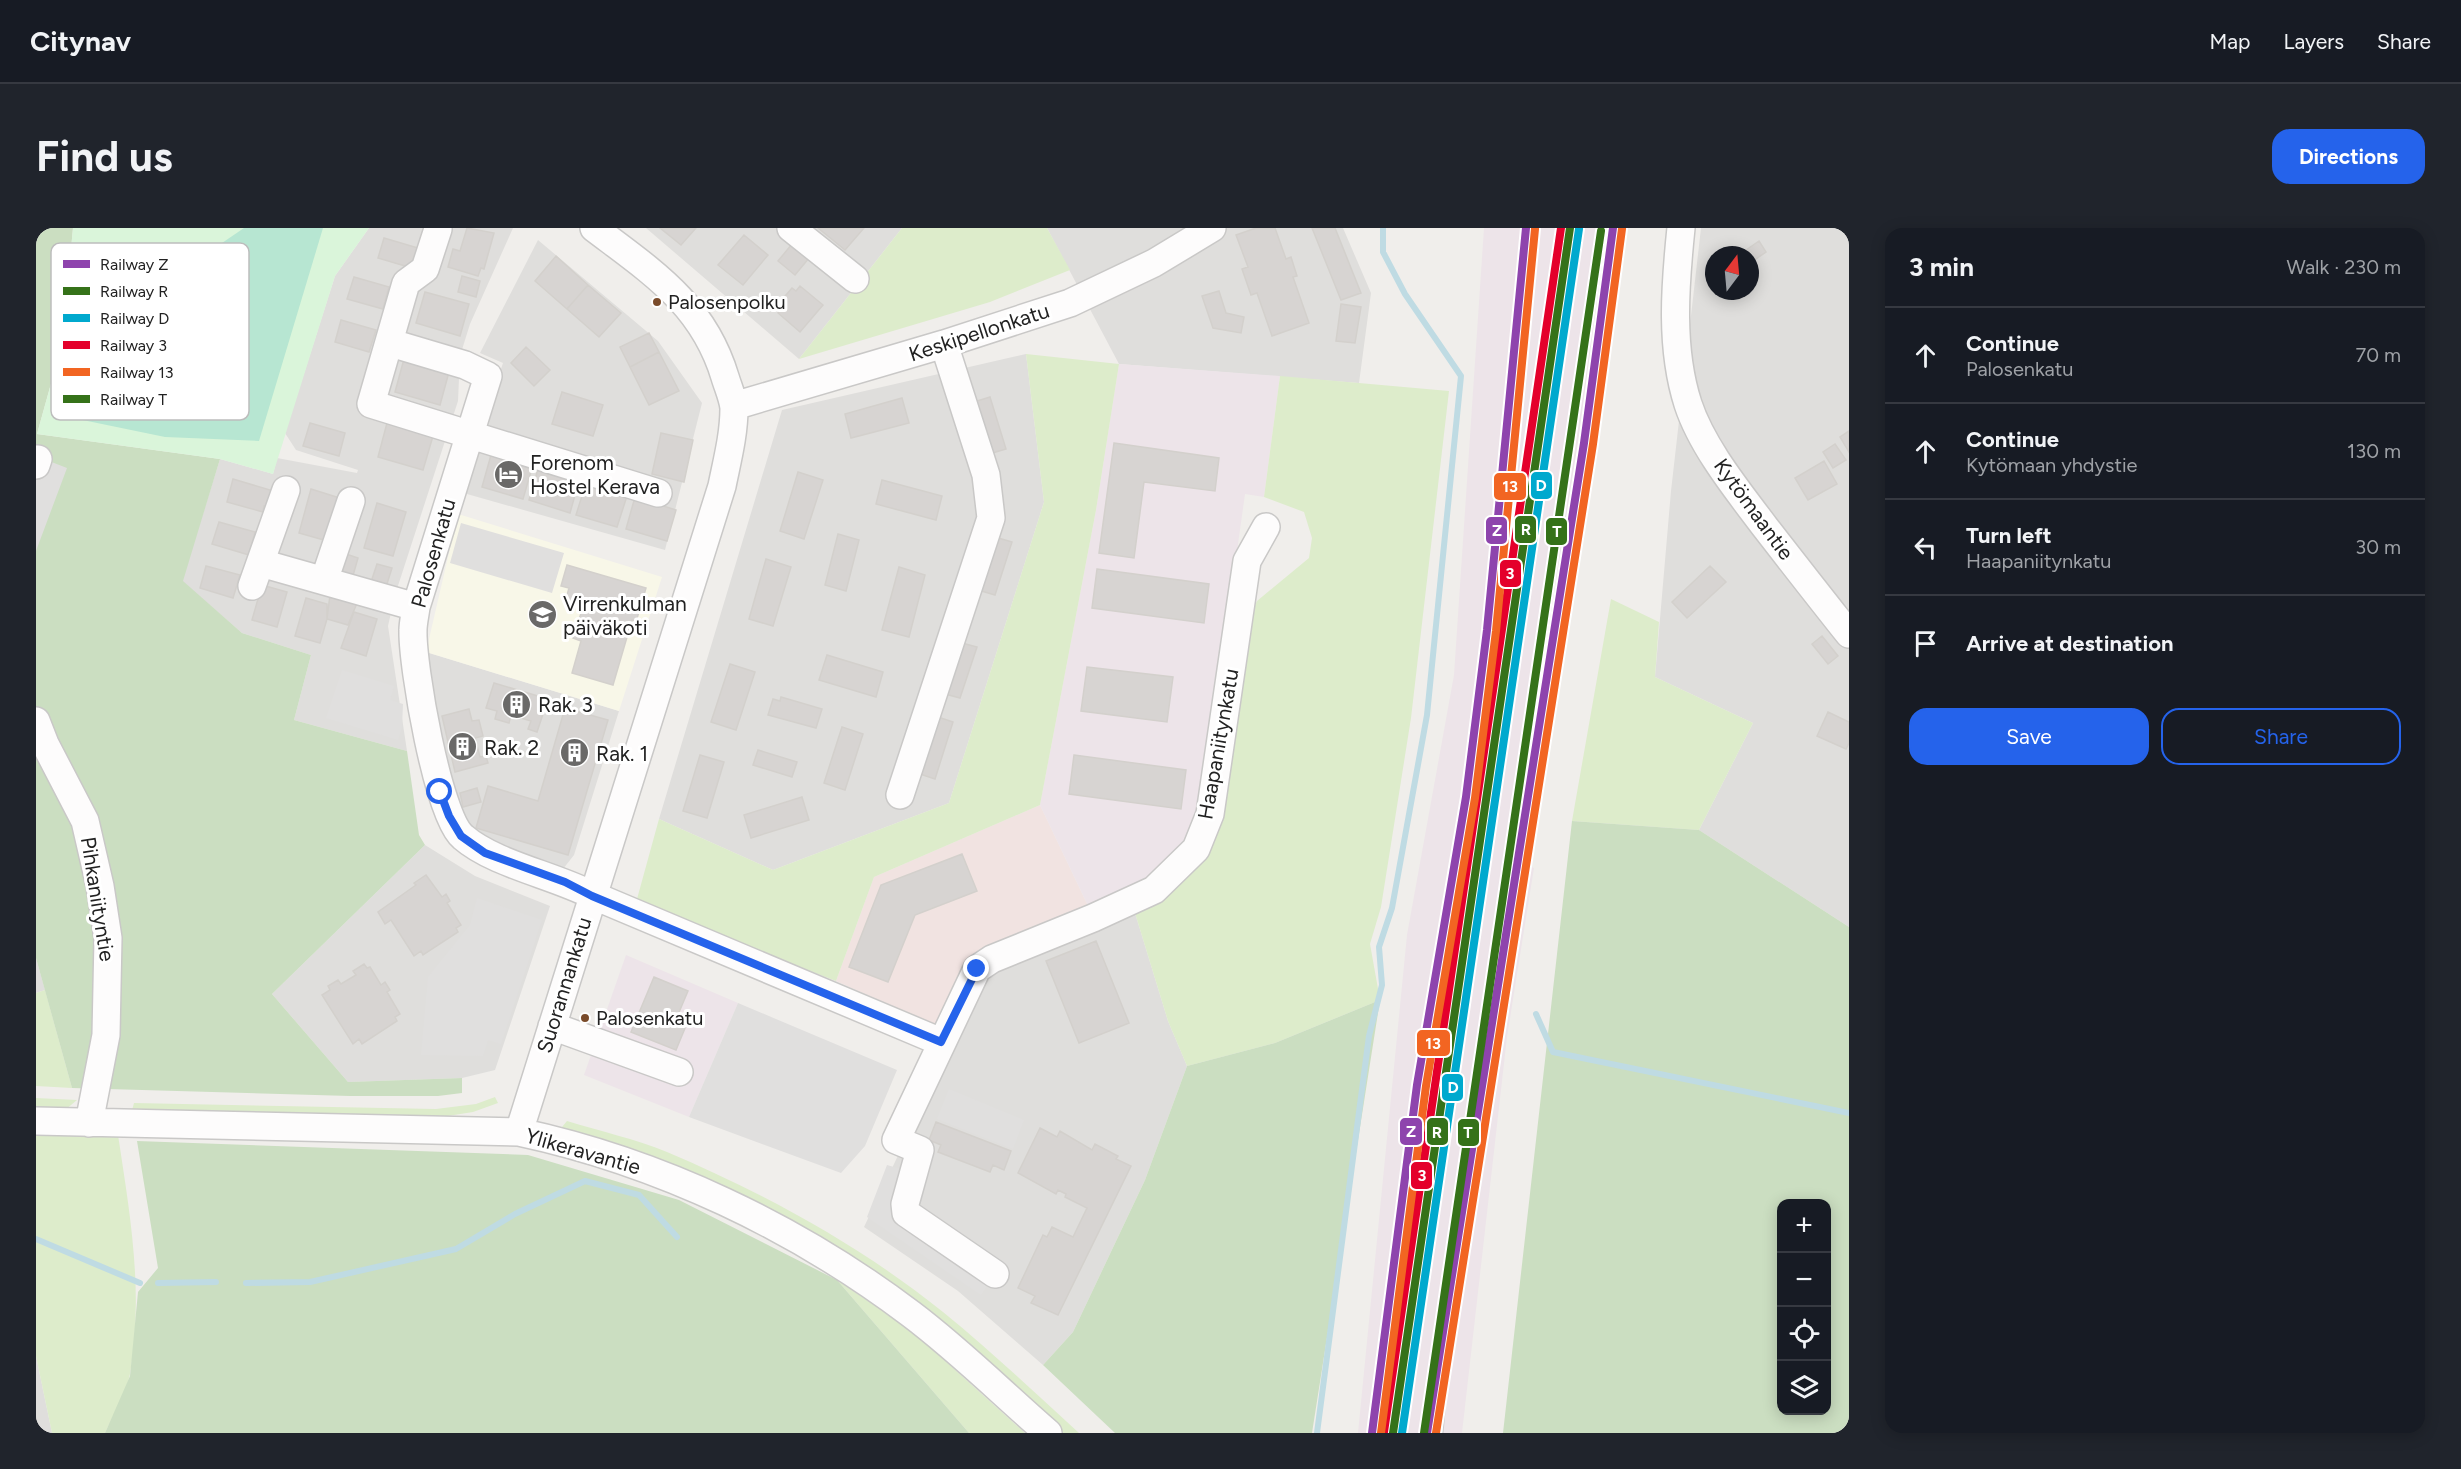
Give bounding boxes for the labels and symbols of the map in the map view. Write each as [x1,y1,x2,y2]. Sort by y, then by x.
legend [51,243,249,420]
north arrow [1705,246,1759,300]
text: Railway Z [100,255,168,274]
text: Railway R [100,282,168,301]
place label: Palosenpolku [668,290,786,314]
marker: Palosenpolku [651,296,663,308]
street label: Keskipellonkatu [906,298,1052,366]
text: Railway D [100,309,169,328]
text: Railway 3 [100,336,167,355]
text: Railway 13 [100,363,174,382]
text: Railway T [100,390,167,409]
place label: Forenom Hostel Kerava [530,450,660,499]
street label: Kytömaantie [1709,454,1799,564]
hotel icon: Forenom Hostel Kerava [493,458,525,490]
line badge: D [1530,471,1553,500]
line badge: 13 [1493,472,1527,501]
text: D [1535,476,1547,495]
text: 13 [1502,477,1518,496]
street label: Palosenkatu [405,495,461,611]
line badge: R [1514,515,1537,544]
line badge: Z [1485,516,1508,545]
line badge: T [1545,517,1568,546]
text: R [1521,520,1531,539]
text: Z [1492,521,1502,540]
text: T [1552,522,1562,541]
line badge: 3 [1499,559,1522,588]
text: 3 [1506,564,1515,583]
place label: Virrenkulman päiväkoti [563,591,687,640]
school or university icon: Virrenkulman päiväkoti [526,599,558,631]
street label: Haapaniitynkatu [1192,667,1244,821]
building icon: Rak. 3 [501,688,533,720]
place label: Rak. 3 [538,692,593,717]
building icon: Rak. 2 [447,731,479,763]
place label: Rak. 2 [484,735,539,760]
building icon: Rak. 1 [559,737,591,769]
place label: Rak. 1 [596,741,648,766]
route start [426,778,452,804]
street label: Pihkaniityntie [76,835,120,963]
street label: Suorannankatu [531,914,597,1056]
route end [963,955,989,981]
place label: Palosenkatu [596,1006,703,1030]
marker: Palosenkatu [579,1012,591,1024]
line badge: 13 [1416,1029,1451,1057]
text: 13 [1425,1034,1441,1053]
line badge: D [1441,1073,1464,1102]
text: D [1447,1078,1459,1097]
line badge: Z [1399,1117,1423,1146]
line badge: R [1426,1117,1449,1146]
line badge: T [1457,1118,1480,1147]
text: Z [1406,1122,1416,1141]
street label: Ylikeravantie [523,1123,643,1179]
text: R [1432,1123,1442,1142]
text: T [1463,1123,1473,1142]
line badge: 3 [1410,1161,1433,1190]
text: 3 [1418,1166,1427,1185]

